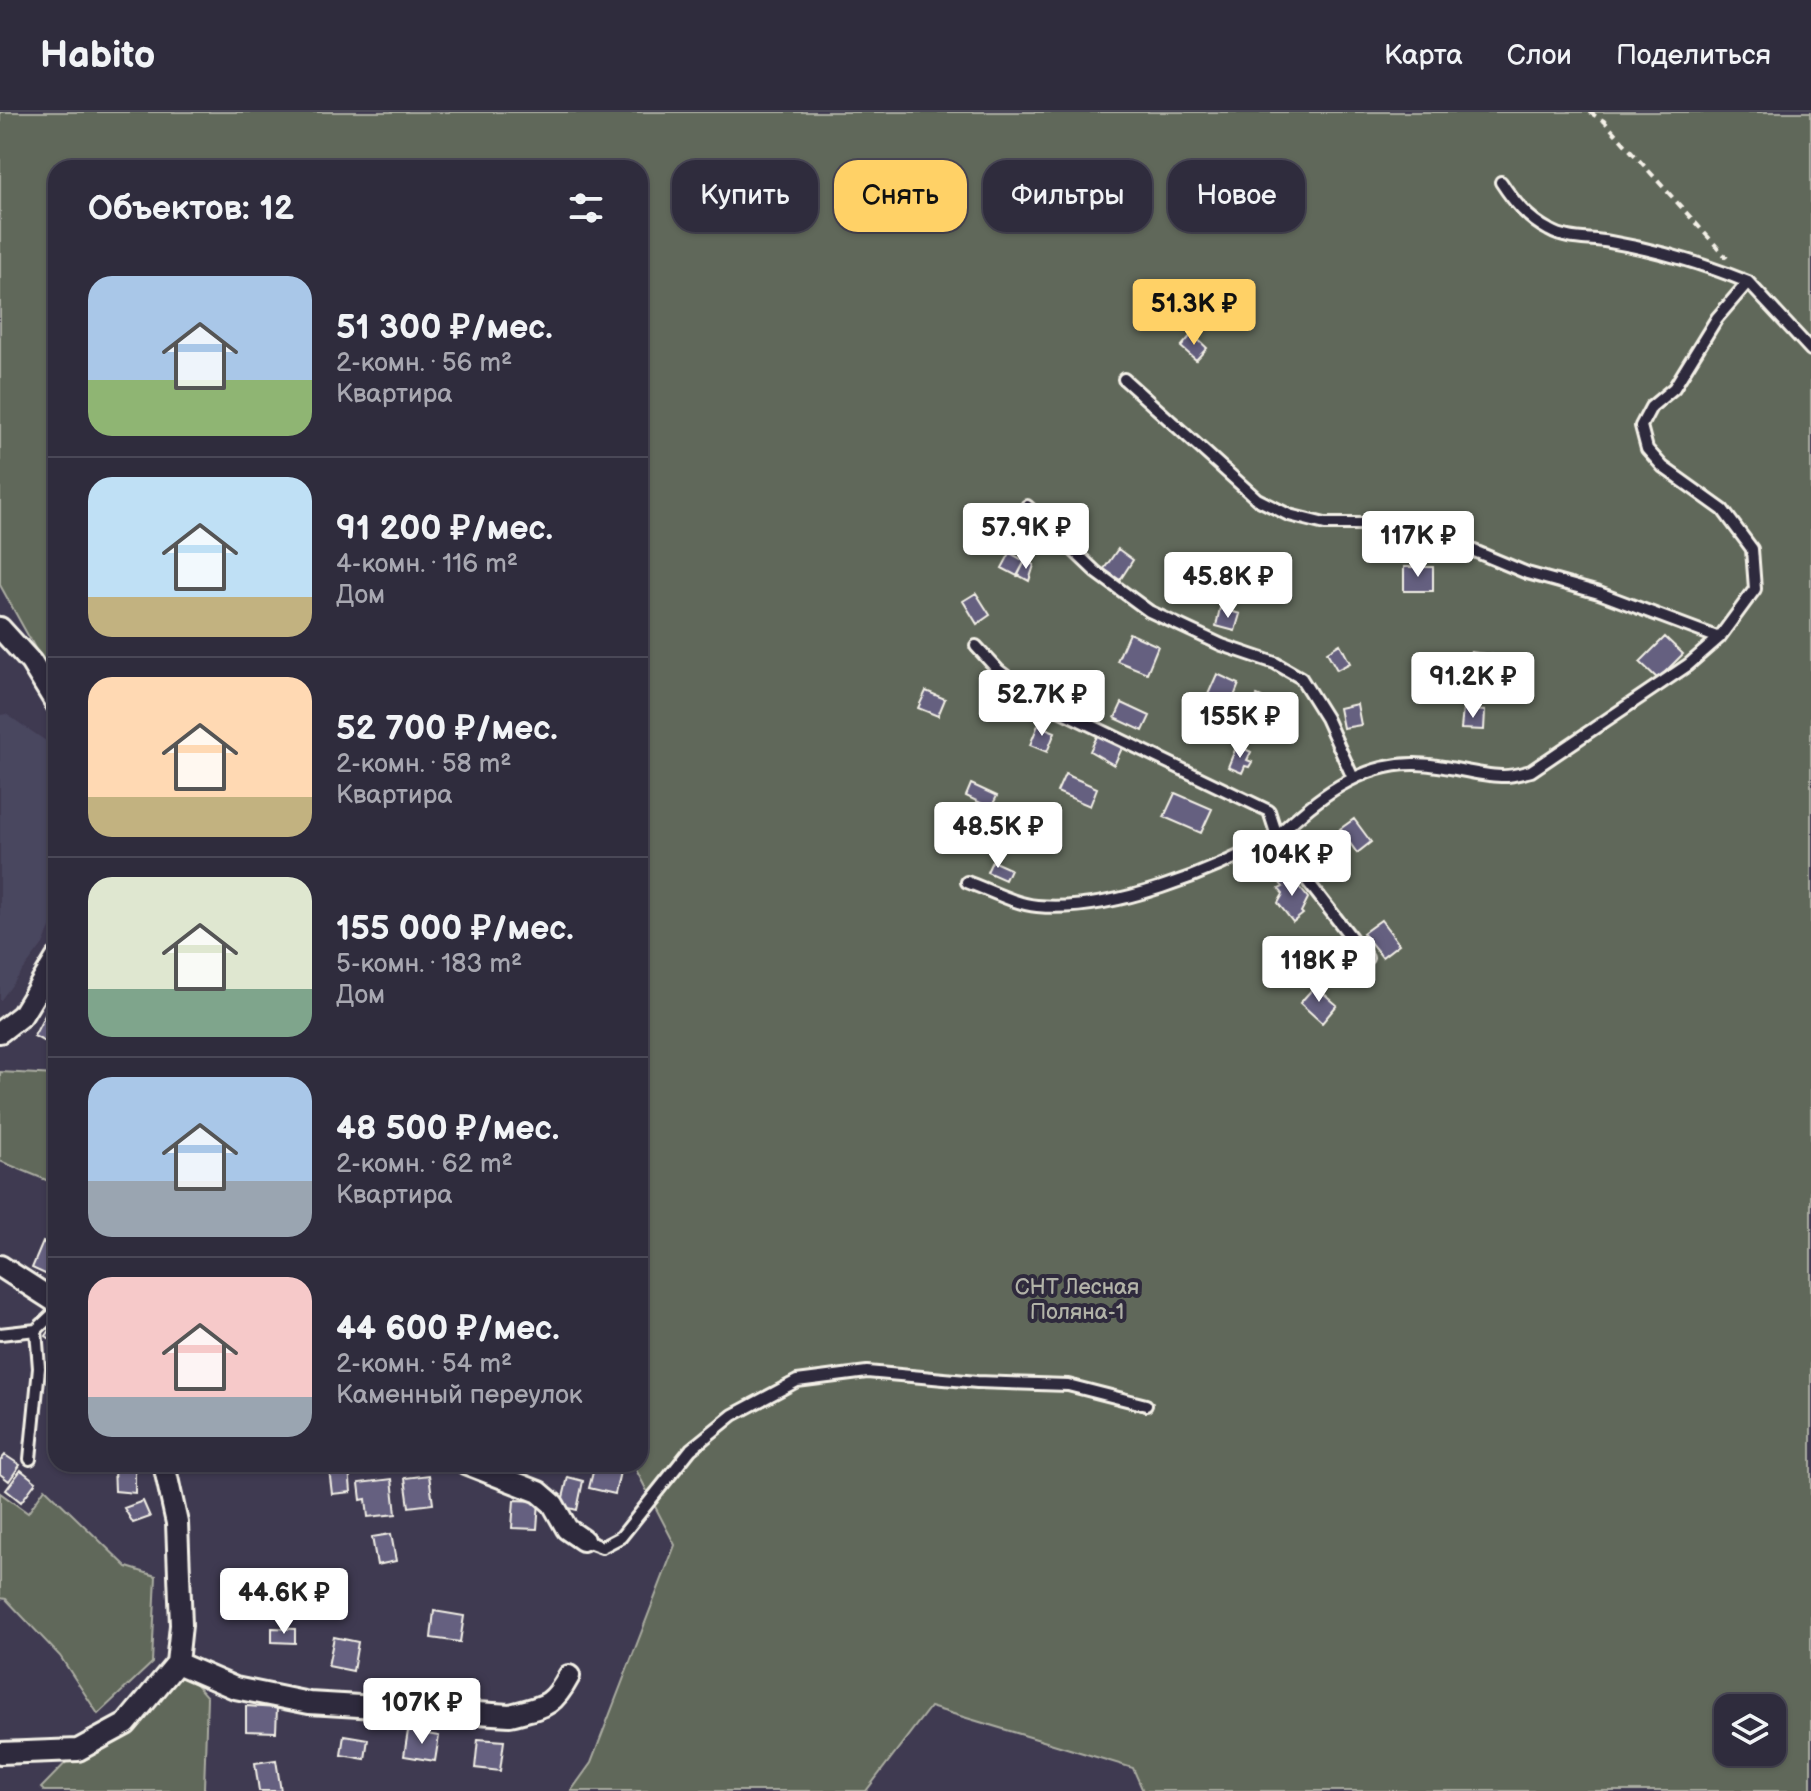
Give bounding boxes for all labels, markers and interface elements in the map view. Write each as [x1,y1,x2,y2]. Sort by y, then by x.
text: Habito [40,33,155,78]
text: Карта [1384,39,1463,72]
text: Слои [1507,39,1572,72]
text: Поделиться [1616,39,1771,72]
chip: Купить [672,160,818,232]
chip: Снять [834,160,967,232]
chip: Фильтры [983,160,1152,232]
chip: Новое [1168,160,1305,232]
icon: filters [564,186,608,230]
text: Объектов: 12 [88,188,294,229]
pin: 51.3K ₽ [1120,279,1268,347]
text: 51.3K ₽ [1151,289,1237,320]
text: 51 300 ₽/мес. [336,307,553,348]
icon: home [152,308,248,404]
text: 2-комн. · 56 m² [336,348,512,379]
text: Квартира [336,379,453,410]
pin: 57.9K ₽ [952,503,1100,571]
text: 91 200 ₽/мес. [336,508,553,549]
icon: home [152,509,248,605]
pin: 117K ₽ [1353,511,1483,579]
text: 57.9K ₽ [981,513,1071,544]
text: 117K ₽ [1380,521,1456,552]
text: 4-комн. · 116 m² [336,549,518,580]
pin: 45.8K ₽ [1154,552,1302,620]
text: 45.8K ₽ [1182,562,1274,593]
text: Дом [336,580,385,611]
pin: 91.2K ₽ [1399,652,1547,720]
text: 91.2K ₽ [1429,662,1517,693]
pin: 52.7K ₽ [968,670,1116,738]
text: 52.7K ₽ [997,680,1087,711]
pin: 155K ₽ [1175,692,1305,760]
text: 155K ₽ [1200,702,1280,733]
text: 52 700 ₽/мес. [336,708,558,749]
icon: home [152,709,248,805]
text: 2-комн. · 58 m² [336,749,512,780]
text: Квартира [336,780,453,811]
pin: 48.5K ₽ [924,802,1072,870]
text: 48.5K ₽ [952,812,1044,843]
pin: 104K ₽ [1227,830,1357,898]
text: 104K ₽ [1251,840,1333,871]
text: 155 000 ₽/мес. [336,908,574,949]
icon: home [152,909,248,1005]
pin: 118K ₽ [1254,936,1384,1004]
text: 118K ₽ [1280,946,1358,977]
text: 5-комн. · 183 m² [336,949,522,980]
text: Дом [336,980,385,1011]
text: 48 500 ₽/мес. [336,1108,559,1149]
icon: home [152,1109,248,1205]
text: 2-комн. · 62 m² [336,1149,513,1180]
text: Квартира [336,1180,453,1211]
park label: СНТ Лесная Поляна-1 [1015,1274,1139,1326]
text: 44 600 ₽/мес. [336,1308,560,1349]
icon: home [152,1309,248,1405]
text: 2-комн. · 54 m² [336,1349,512,1380]
text: Каменный переулок [336,1380,583,1411]
pin: 44.6K ₽ [210,1568,358,1636]
text: 44.6K ₽ [238,1578,330,1609]
pin: 107K ₽ [357,1678,487,1746]
text: 107K ₽ [381,1688,463,1719]
map controls [1714,1694,1786,1766]
button: layers [1714,1694,1786,1766]

